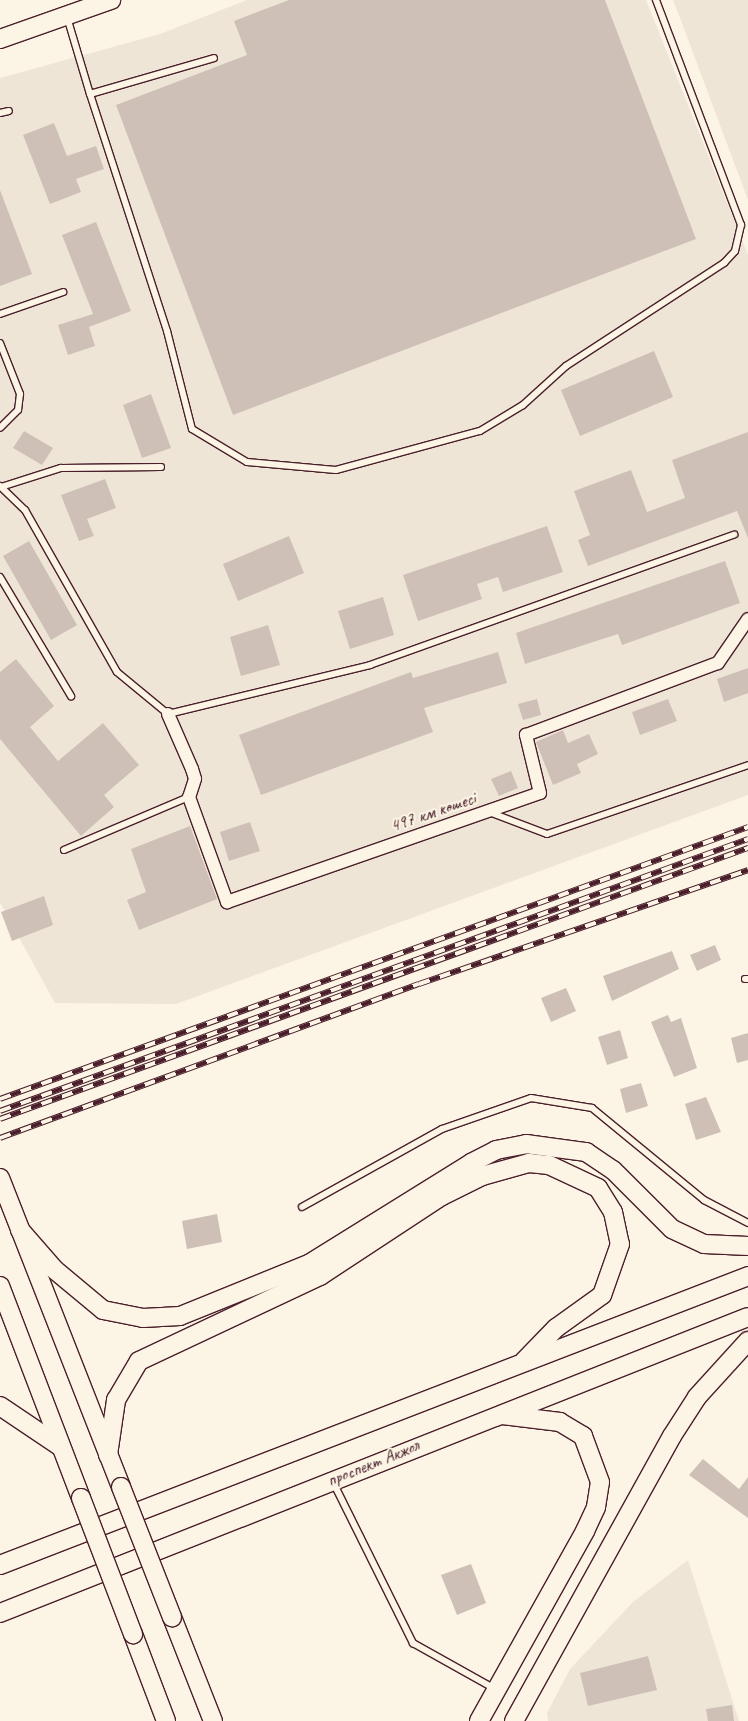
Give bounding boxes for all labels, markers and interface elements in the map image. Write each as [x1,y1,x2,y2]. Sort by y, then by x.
street label: 497 км көшесі [387,787,479,837]
street label: проспект Акжол [324,1435,422,1491]

